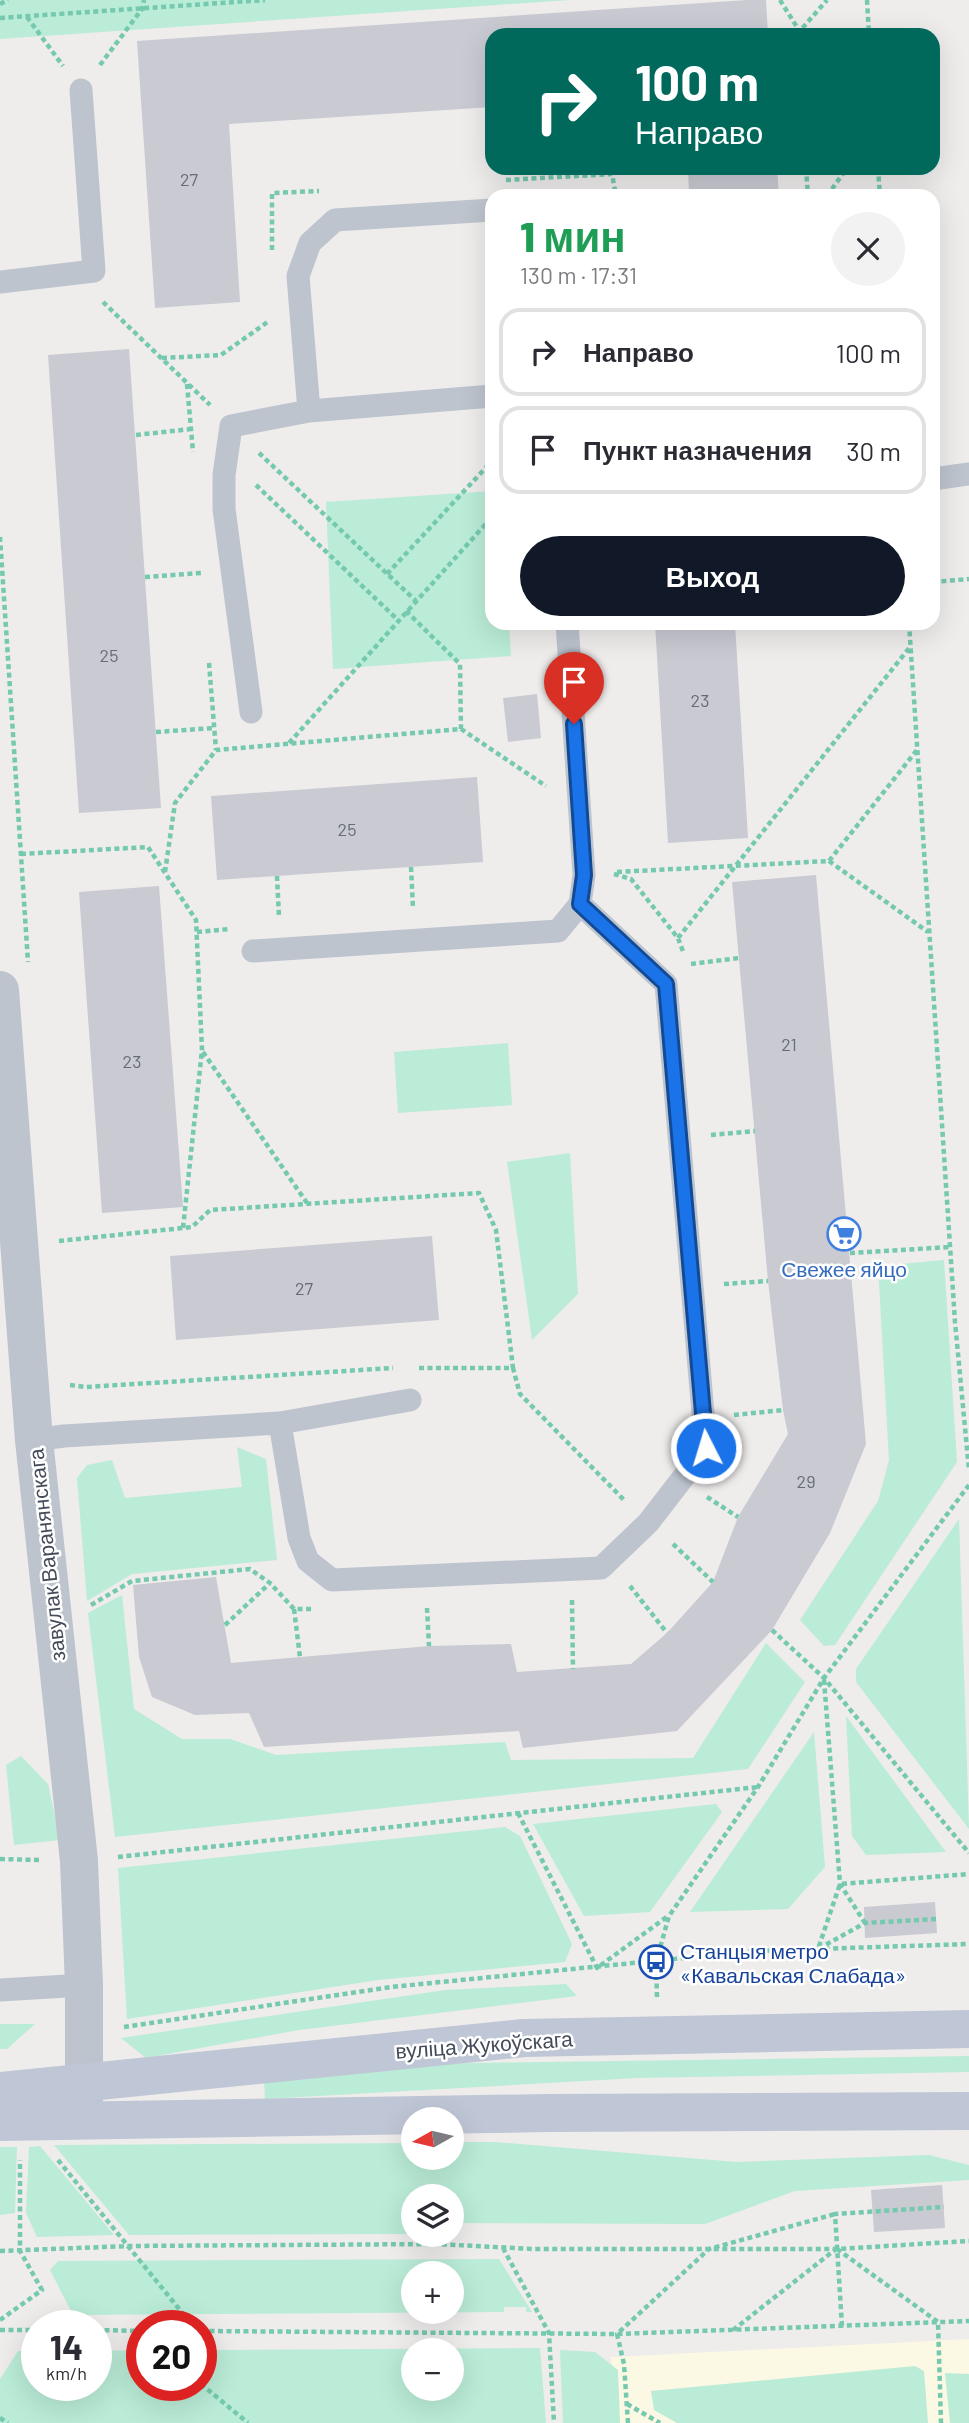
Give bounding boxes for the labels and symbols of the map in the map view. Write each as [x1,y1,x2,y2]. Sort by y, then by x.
house number: 27 [180,168,199,190]
house number: 25 [100,644,118,666]
pin [544,652,604,724]
house number: 23 [691,689,709,711]
house number: 25 [338,818,356,840]
house number: 21 [781,1033,797,1055]
house number: 23 [123,1050,141,1072]
supermarket icon: Свежее яйцо [825,1215,863,1253]
place label: Свежее яйцо [781,1256,907,1281]
house number: 27 [295,1277,314,1299]
position arrow [669,1411,743,1485]
street label: завулак Варанянскага [22,1447,70,1663]
house number: 29 [796,1470,816,1492]
place label: Станцыя метро «Кавальская Слабада» [680,1938,906,1987]
bus stop icon: Станцыя метро «Кавальская Слабада» [637,1943,675,1981]
street label: вуліца Жукоўскага [395,2025,574,2063]
north arrow [401,2107,464,2170]
speed limit sign: 20 [126,2310,217,2401]

